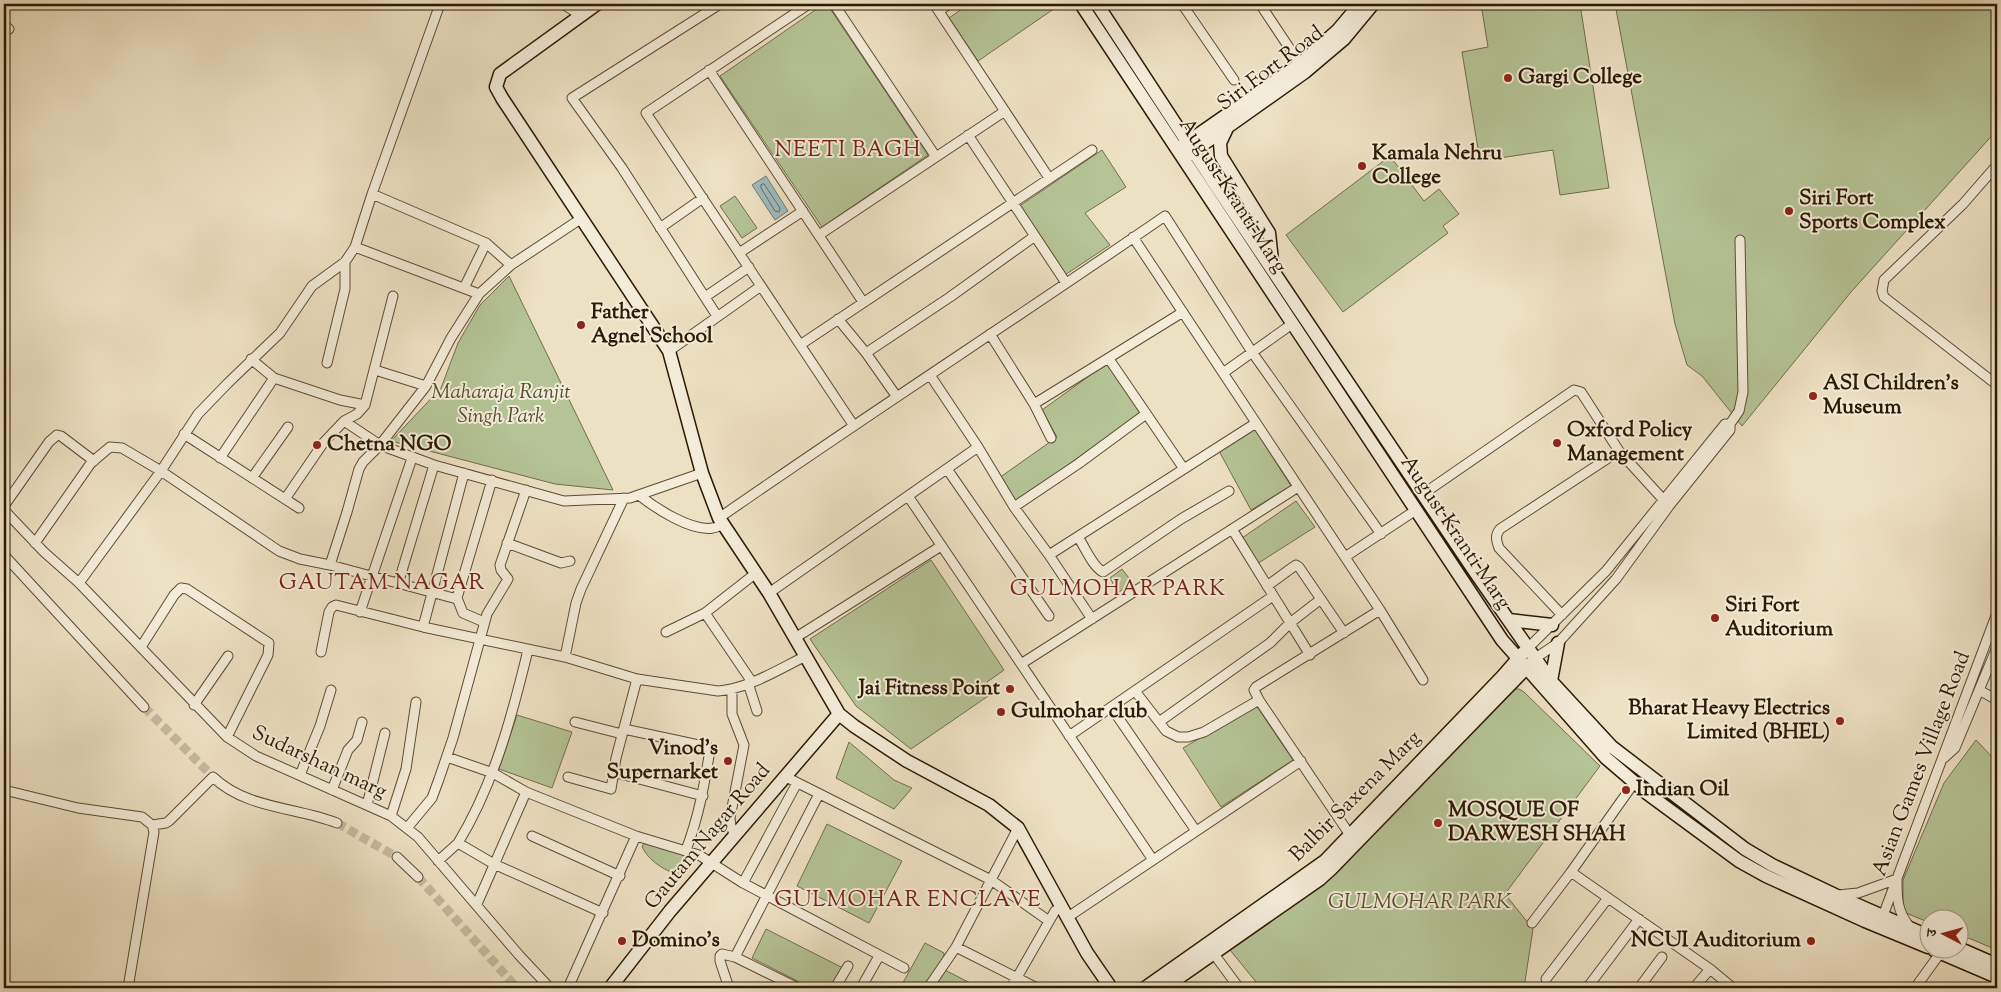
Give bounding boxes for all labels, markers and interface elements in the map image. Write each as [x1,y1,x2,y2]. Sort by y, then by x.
street label: Siri Fort Road [1212,19,1331,119]
place label: Gargi College [1518,63,1642,93]
marker: Gargi College [1502,72,1514,84]
street label: August Kranti Marg [1170,112,1294,280]
district label: NEETI BAGH [775,135,921,167]
place label: Kamala Nehru College [1372,139,1503,193]
marker: Kamala Nehru College [1356,160,1368,172]
place label: Siri Fort Sports Complex [1799,184,1946,238]
marker: Siri Fort Sports Complex [1783,205,1795,217]
place label: Father Agnel School [591,298,713,352]
marker: Father Agnel School [575,319,587,331]
place label: ASI Children's Museum [1823,369,1959,423]
park label: Maharaja Ranjit Singh Park [431,378,571,432]
marker: ASI Children's Museum [1807,390,1819,402]
place label: Oxford Policy Management [1567,416,1693,470]
place label: Chetna NGO [327,430,451,460]
marker: Oxford Policy Management [1551,437,1563,449]
marker: Chetna NGO [311,439,323,451]
street label: August Kranti Marg [1392,450,1518,616]
district label: GAUTAM NAGAR [279,568,485,600]
district label: GULMOHAR PARK [1010,574,1226,606]
place label: Siri Fort Auditorium [1725,591,1834,645]
marker: Siri Fort Auditorium [1709,612,1721,624]
street label: Asian Games Village Road [1865,647,1979,881]
place label: Jai Fitness Point [857,674,1001,704]
marker: Jai Fitness Point [1004,683,1016,695]
place label: Bharat Heavy Electrics Limited (BHEL) [1628,694,1830,748]
place label: Gulmohar club [1011,697,1148,727]
marker: Gulmohar club [995,706,1007,718]
marker: Bharat Heavy Electrics Limited (BHEL) [1834,715,1846,727]
street label: Sudarshan marg [247,719,391,807]
street label: Balbir Saxena Marg [1283,724,1429,870]
place label: Vinod's Supernarket [607,734,719,788]
marker: Vinod's Supernarket [722,755,734,767]
street label: Gautam Nagar Road [638,757,778,917]
place label: Indian Oil [1636,775,1729,805]
marker: Indian Oil [1620,784,1632,796]
place label: MOSQUE OF DARWESH SHAH [1448,796,1626,850]
marker: MOSQUE OF DARWESH SHAH [1432,817,1444,829]
district label: GULMOHAR ENCLAVE [774,885,1042,917]
park label: GULMOHAR PARK [1328,888,1512,918]
north arrow [1918,910,1968,960]
place label: Domino's [632,926,720,956]
place label: NCUI Auditorium [1631,926,1802,956]
text: उ [1923,927,1943,938]
marker: Domino's [616,935,628,947]
marker: NCUI Auditorium [1805,935,1817,947]

